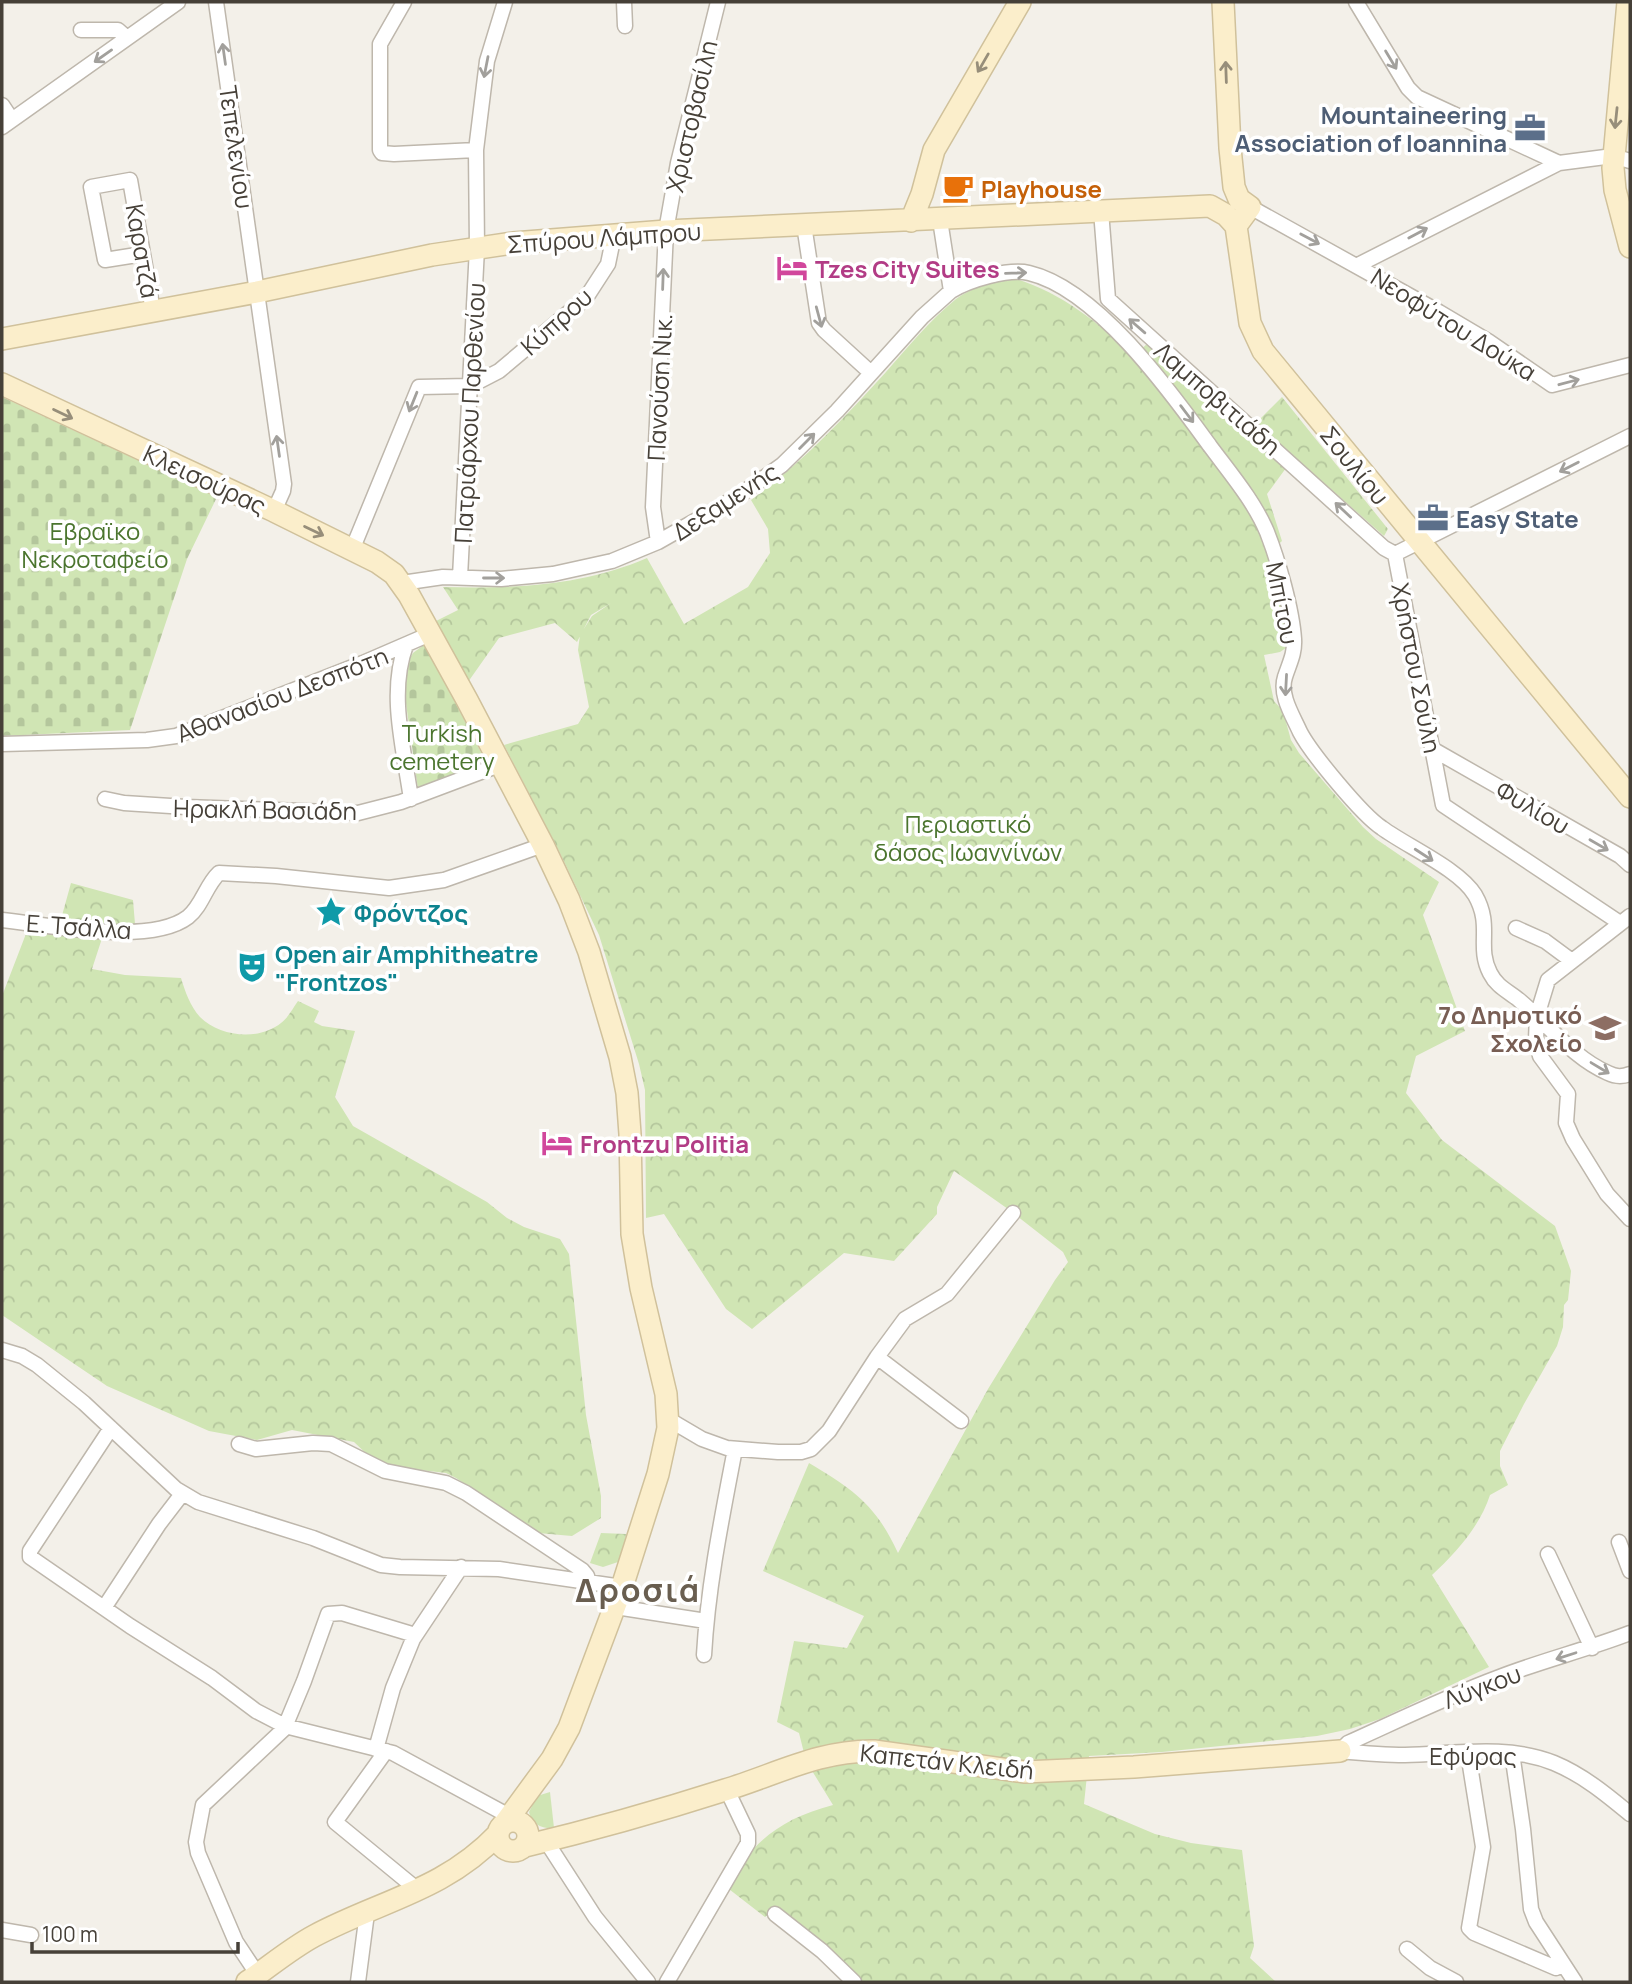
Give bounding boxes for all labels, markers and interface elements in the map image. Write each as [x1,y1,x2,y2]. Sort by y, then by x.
street label: Χριστοβασίλη [657,37,725,195]
one-way arrow [217,44,230,66]
one-way arrow [94,48,113,63]
one-way arrow [1385,50,1399,70]
one-way arrow [976,52,990,72]
one-way arrow [479,55,492,78]
one-way arrow [1220,61,1233,84]
street label: Τεπελενίου [212,83,262,211]
place label: Mountaineering Association of Ioannina [1235,98,1507,159]
one-way arrow [1609,107,1622,129]
office icon: Mountaineering Association of Ioannina [1513,111,1547,145]
cafe icon: Playhouse [941,171,975,205]
place label: Playhouse [981,172,1102,205]
street label: Καρατζά [118,201,168,301]
street label: Σπύρου Λάμπρου [506,214,702,260]
one-way arrow [1408,226,1428,240]
one-way arrow [1299,233,1320,246]
hotel icon: Tzes City Suites [775,251,809,285]
place label: Tzes City Suites [815,252,1000,285]
street label: Νεοφύτου Δούκα [1365,260,1543,388]
one-way arrow [1005,267,1028,280]
one-way arrow [657,268,670,291]
street label: Κύπρου [513,280,599,362]
street label: Πατριάρχου Παρθενίου [446,282,492,544]
one-way arrow [814,305,827,327]
street label: Πανούση Νικ. [639,312,679,462]
one-way arrow [1128,318,1146,334]
street label: Λαμποβιτιάδη [1148,334,1288,462]
one-way arrow [1558,375,1580,388]
one-way arrow [405,391,418,413]
one-way arrow [1179,404,1194,423]
one-way arrow [52,407,73,421]
street label: Σουλίου [1313,419,1397,511]
one-way arrow [798,433,815,450]
one-way arrow [272,435,285,457]
street label: Κλεισούρας [138,436,272,522]
street label: Δεξαμενής [666,454,784,548]
one-way arrow [1559,460,1580,474]
office icon: Easy State [1416,501,1450,535]
one-way arrow [1335,502,1352,519]
place label: Easy State [1456,502,1579,535]
park label: Εβραϊκο Νεκροταφείο [21,514,169,575]
one-way arrow [303,524,324,538]
street label: Μπίτου [1259,559,1307,647]
one-way arrow [482,571,505,585]
street label: Χρήστου Σούλη [1384,580,1450,756]
street label: Αθανασίου Δεσπότη [171,638,393,750]
one-way arrow [1279,673,1292,696]
park label: Turkish cemetery [389,716,495,777]
street label: Φυλίου [1490,773,1576,841]
street label: Ηρακλή Βασιάδη [173,791,357,827]
park label: Περιαστικό δάσος Ιωαννίνων [874,807,1062,868]
one-way arrow [1589,838,1609,852]
one-way arrow [1414,848,1433,863]
place icon: Φρόντζος [314,895,348,929]
place label: Φρόντζος [354,896,468,929]
street label: Ε. Τσάλλα [25,906,133,946]
place label: Open air Amphitheatre "Frontzos" [275,937,538,998]
theatre icon: Open air Amphitheatre "Frontzos" [235,950,269,984]
place label: 7ο Δημοτικό Σχολείο [1438,998,1582,1059]
school or university icon: 7ο Δημοτικό Σχολείο [1588,1011,1622,1045]
one-way arrow [1589,1061,1609,1075]
hotel icon: Frontzu Politia [540,1126,574,1160]
place label: Frontzu Politia [580,1127,749,1160]
district label: Δροσιά [575,1568,701,1612]
one-way arrow [1555,1650,1577,1663]
street label: Λύγκου [1439,1656,1525,1716]
street label: Καπετάν Κλειδή [859,1735,1035,1787]
street label: Εφύρας [1429,1739,1517,1772]
scale bar [32,1910,238,1954]
text: 100 m [42,1920,98,1948]

